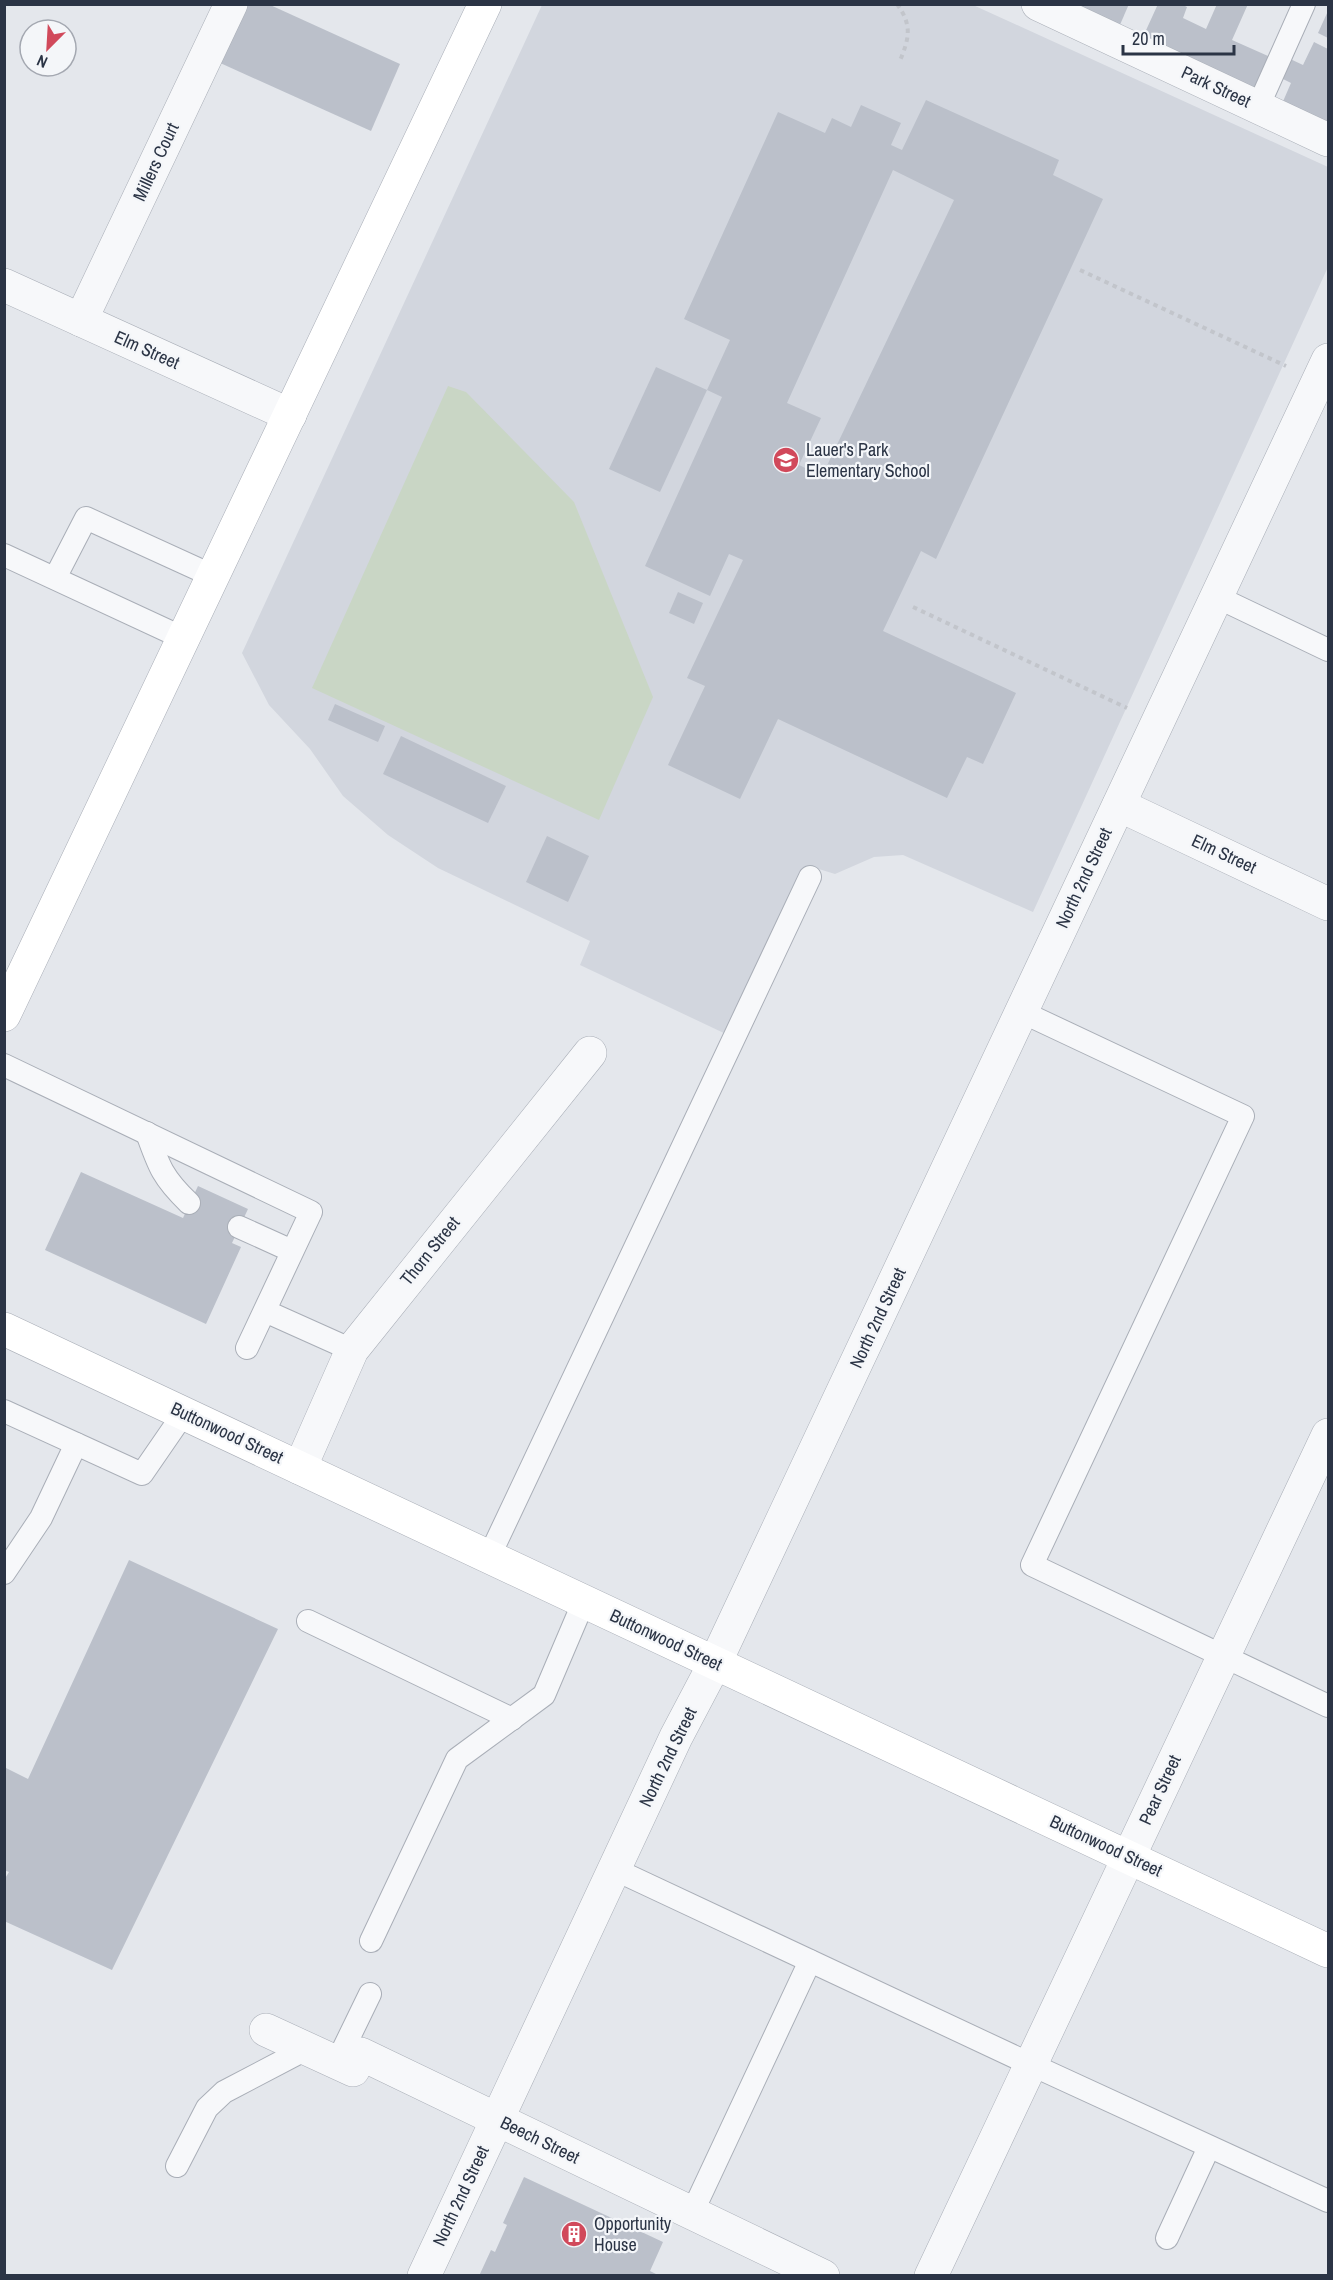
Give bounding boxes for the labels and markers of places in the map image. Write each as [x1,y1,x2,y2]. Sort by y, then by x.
place label: Lauer's Park Elementary School [806,437,930,483]
school or university icon: Lauer's Park Elementary School [771,445,801,475]
place label: Opportunity House [594,2211,672,2257]
building icon: Opportunity House [559,2219,589,2249]

